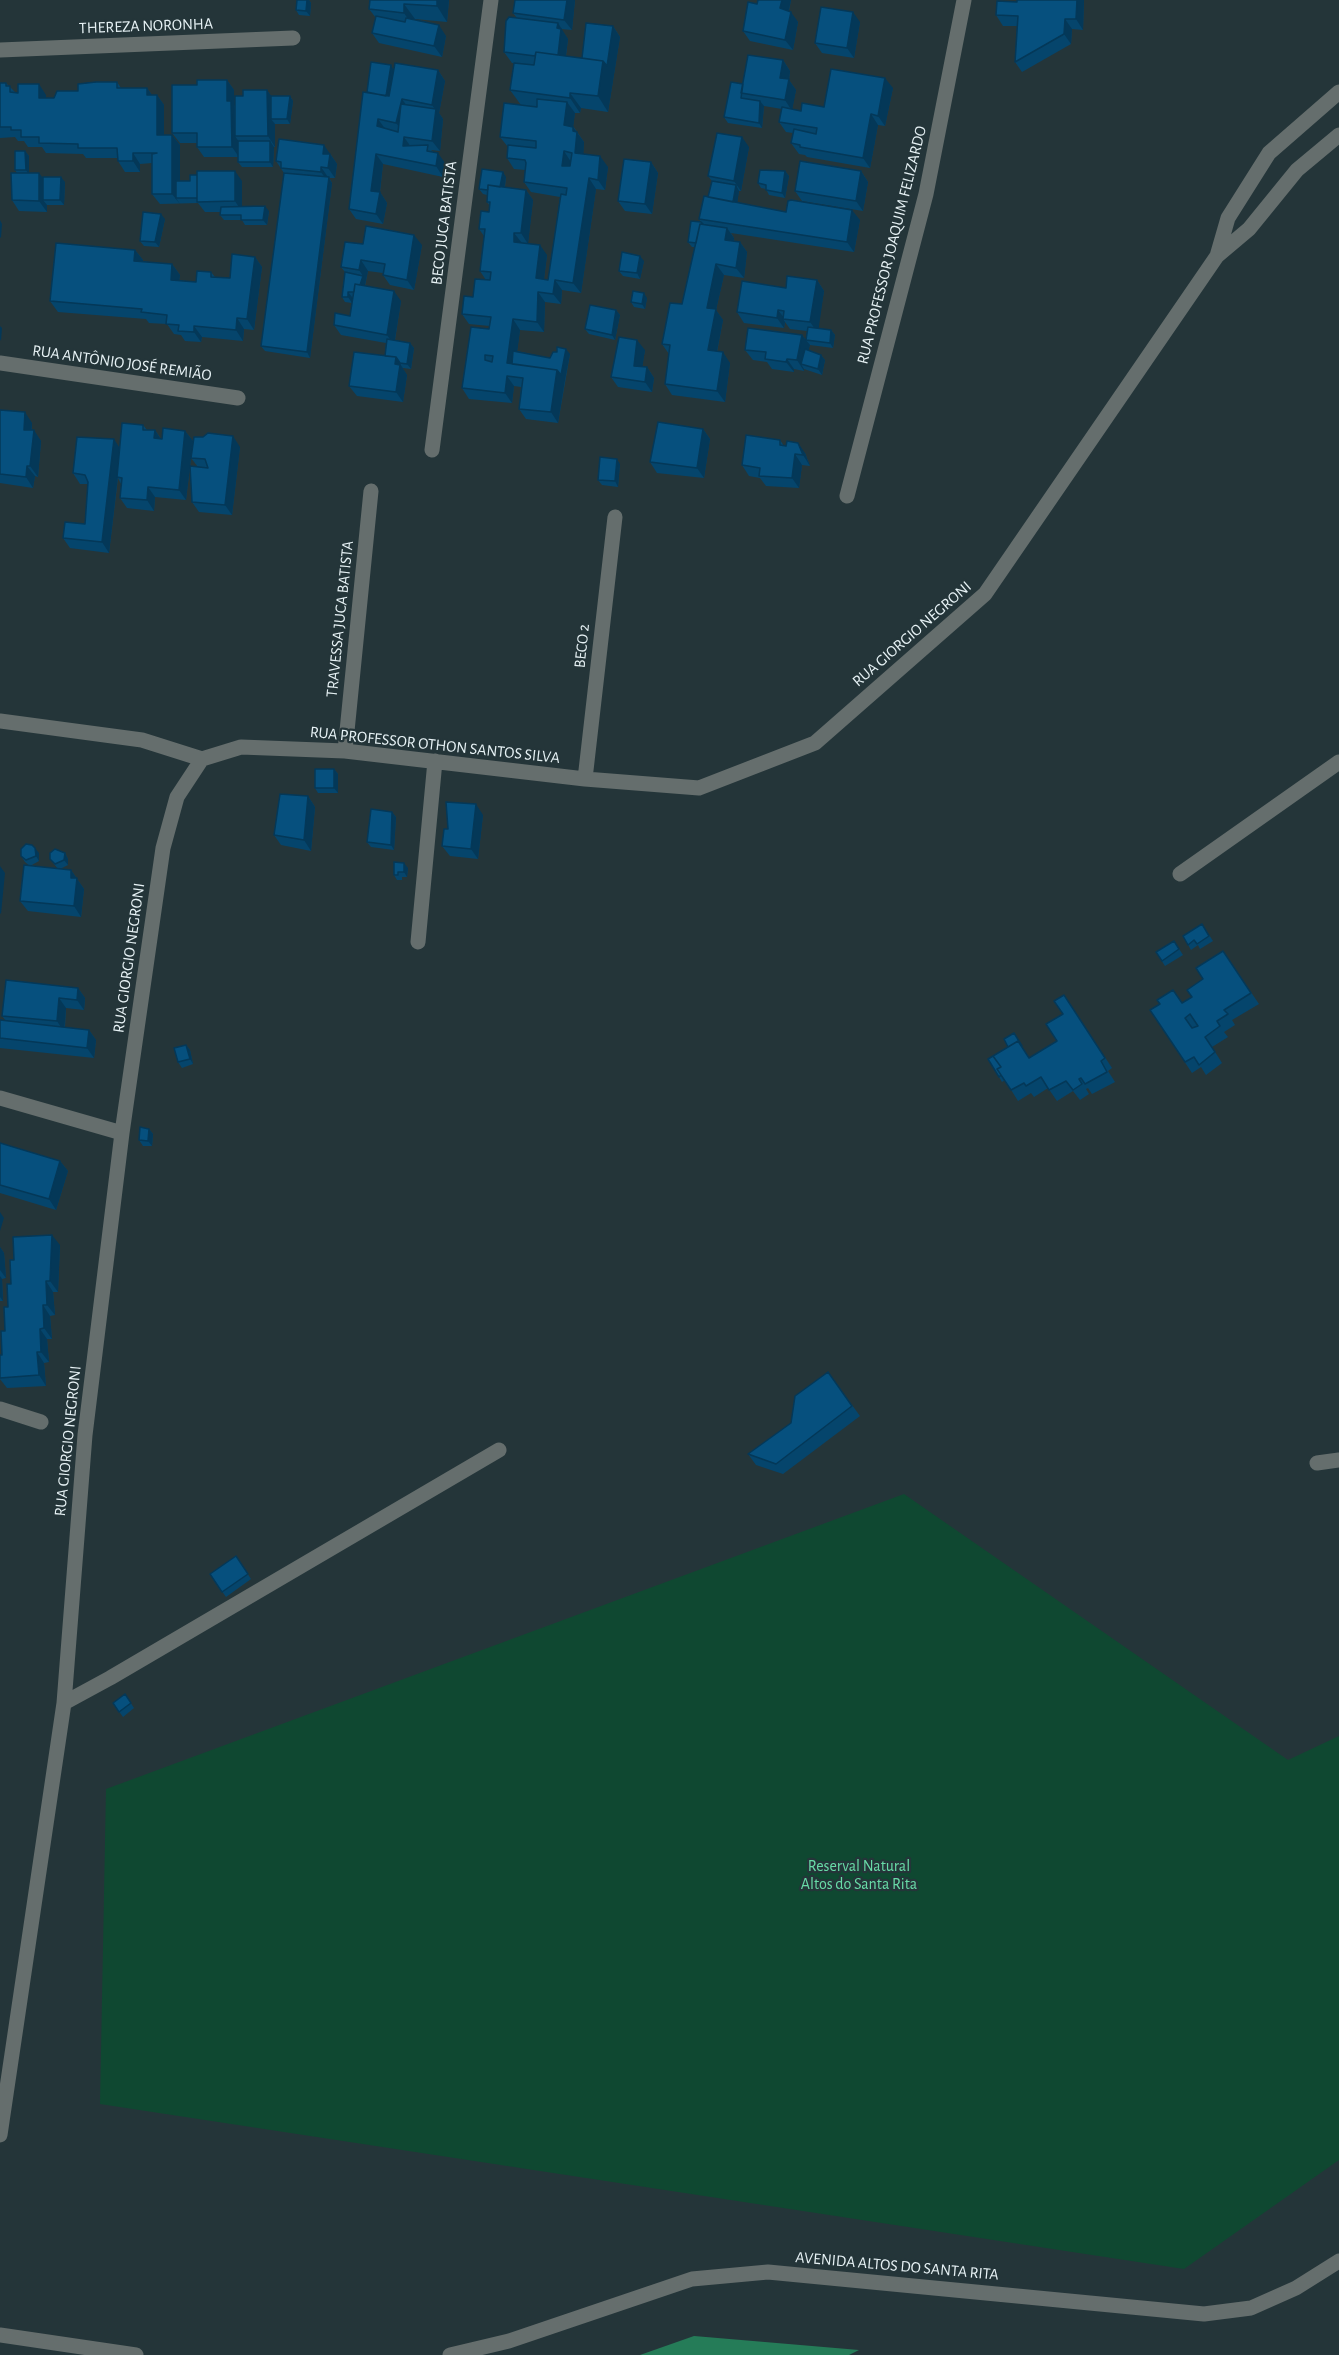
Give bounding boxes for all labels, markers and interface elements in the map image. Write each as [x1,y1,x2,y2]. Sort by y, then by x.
street label: THEREZA NORONHA [79,14,213,38]
street label: RUA PROFESSOR JOAQUIM FELIZARDO [853,124,931,366]
street label: BECO JUCA BATISTA [427,160,461,286]
street label: RUA ANTÔNIO JOSÉ REMIÃO [31,341,213,385]
street label: TRAVESSA JUCA BATISTA [322,540,358,698]
street label: RUA GIORGIO NEGRONI [849,577,975,691]
street label: BECO 2 [570,623,594,669]
street label: RUA PROFESSOR OTHON SANTOS SILVA [309,722,561,768]
street label: RUA GIORGIO NEGRONI [109,882,149,1034]
street label: RUA GIORGIO NEGRONI [51,1365,85,1517]
park label: Reserval Natural Altos do Santa Rita [801,1856,917,1894]
street label: AVENIDA ALTOS DO SANTA RITA [794,2248,1000,2284]

